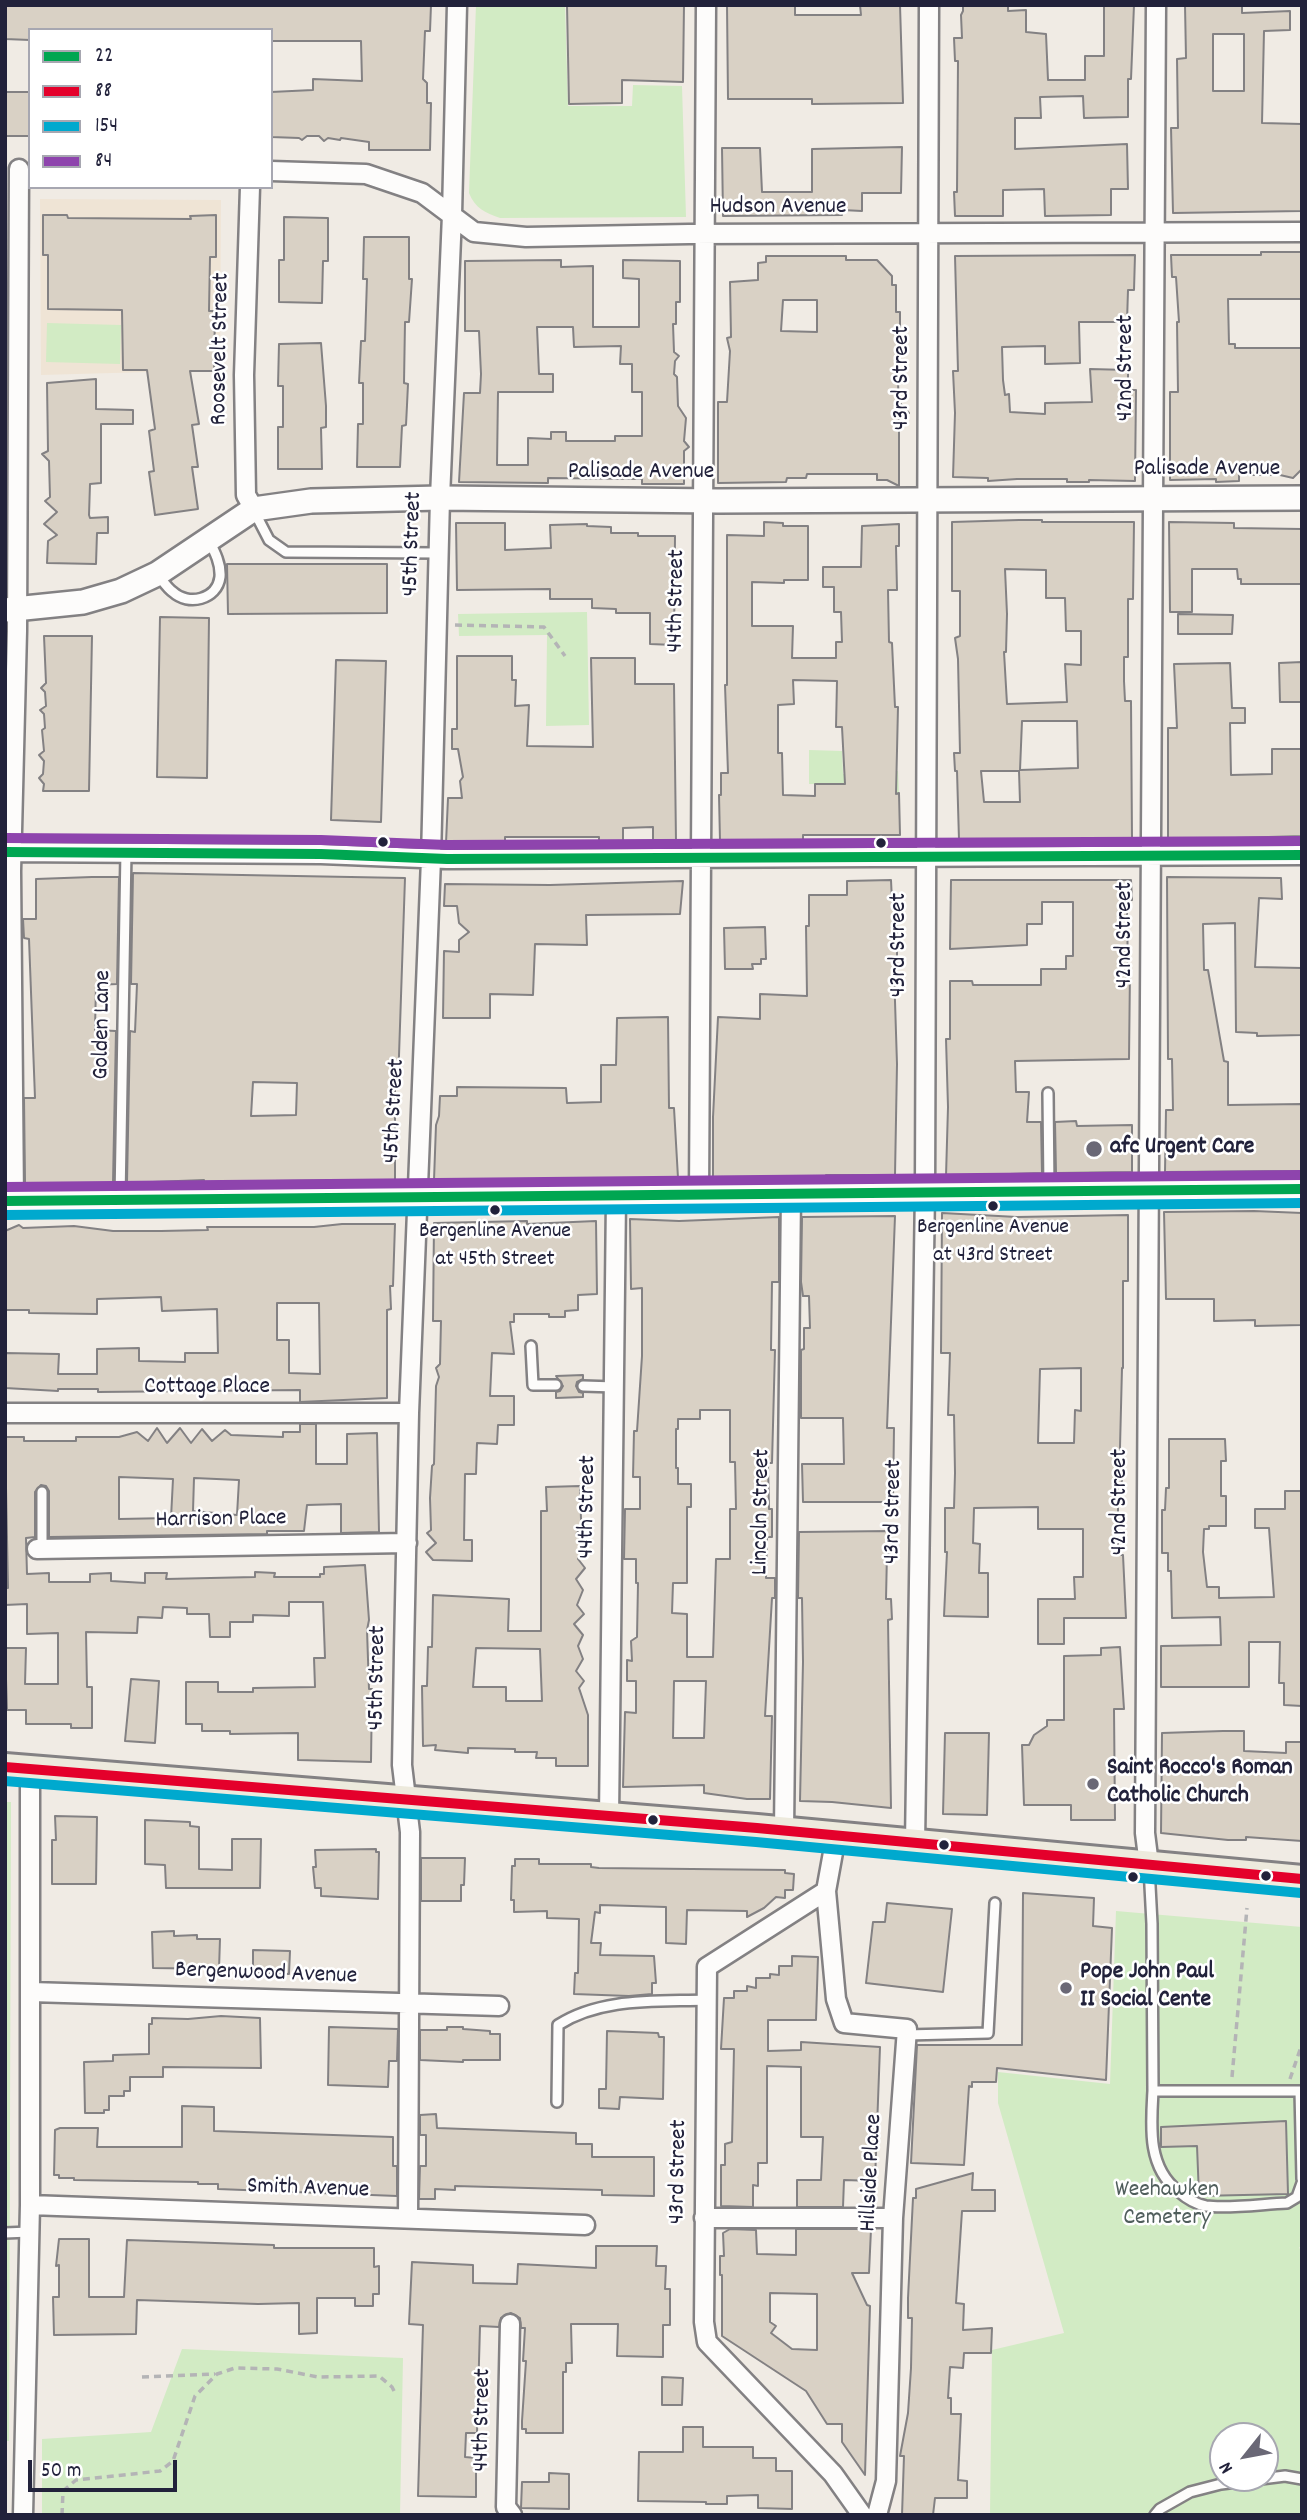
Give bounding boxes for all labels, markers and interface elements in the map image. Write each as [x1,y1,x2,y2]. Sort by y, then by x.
legend [28,28,273,189]
text: 22 [95,42,113,72]
text: 88 [95,77,112,107]
text: 154 [95,112,118,142]
text: 84 [95,147,112,177]
street label: Hudson Avenue [710,195,846,223]
street label: Roosevelt Street [206,272,238,426]
street label: 42nd Street [1114,315,1142,421]
street label: 43rd Street [890,326,918,430]
street label: Palisade Avenue [1134,457,1280,485]
street label: Palisade Avenue [568,460,714,488]
street label: 45th Street [398,491,430,597]
street label: 44th Street [663,549,693,653]
unlabelled marker [376,835,390,849]
unlabelled marker [874,836,888,850]
street label: 42nd Street [1113,882,1141,988]
street label: 43rd Street [887,893,915,997]
street label: Golden Lane [89,970,119,1080]
street label: 45th Street [379,1058,413,1164]
place label: afc Urgent Care [1110,1135,1254,1163]
marker: afc Urgent Care [1084,1139,1104,1159]
marker: Bergenline Avenue at 43rd Street [986,1199,1000,1213]
marker: Bergenline Avenue at 45th Street [488,1203,502,1217]
place label: Bergenline Avenue at 43rd Street [917,1216,1069,1268]
place label: Bergenline Avenue at 45th Street [419,1220,571,1272]
street label: Cottage Place [144,1375,270,1403]
street label: Lincoln Street [748,1449,778,1575]
street label: 42nd Street [1108,1449,1136,1555]
street label: 44th Street [574,1455,604,1559]
street label: 43rd Street [880,1459,910,1565]
street label: Harrison Place [155,1505,287,1537]
street label: 45th Street [364,1625,394,1731]
place label: Saint Rocco's Roman Catholic Church [1107,1756,1293,1812]
marker: Saint Rocco's Roman Catholic Church [1085,1776,1101,1792]
unlabelled marker [646,1813,660,1827]
unlabelled marker [937,1838,951,1852]
unlabelled marker [1259,1869,1273,1883]
unlabelled marker [1126,1870,1140,1884]
street label: Bergenwood Avenue [174,1957,358,1993]
place label: Pope John Paul II Social Cente [1080,1960,1214,2016]
marker: Pope John Paul II Social Cente [1058,1980,1074,1996]
street label: Hillside Place [856,2113,890,2233]
street label: 43rd Street [665,2119,695,2225]
street label: Smith Avenue [246,2173,370,2207]
park label: Weehawken Cemetery [1115,2178,1219,2234]
street label: 44th Street [469,2368,499,2472]
north arrow [1209,2422,1279,2492]
scale bar [32,2446,180,2490]
text: N [1213,2456,1241,2478]
text: 50 m [41,2457,81,2487]

